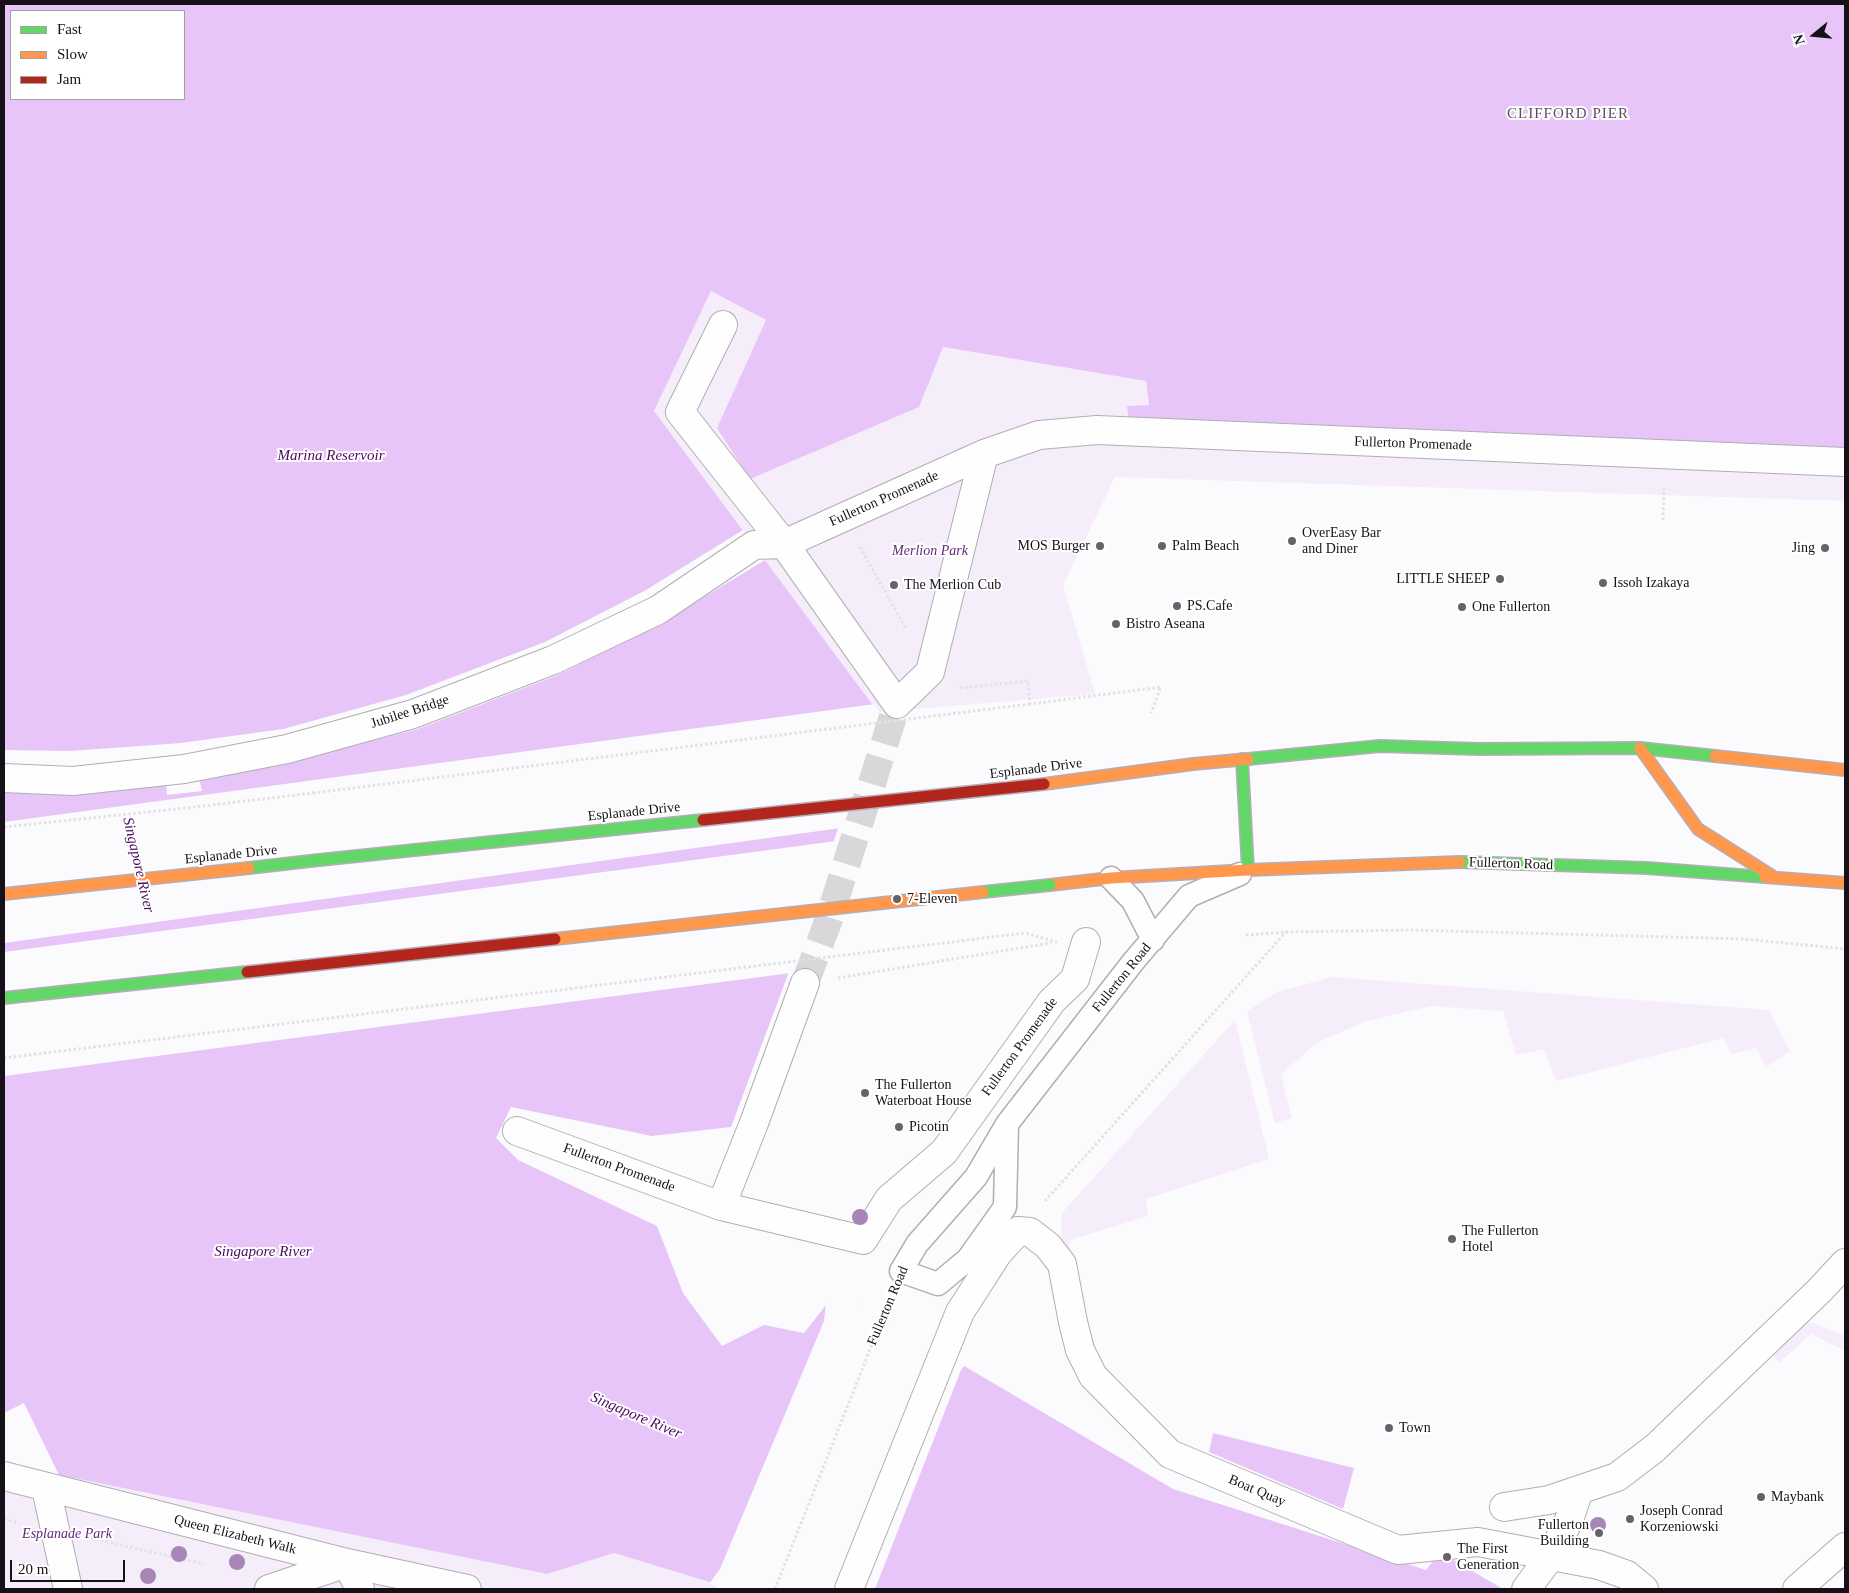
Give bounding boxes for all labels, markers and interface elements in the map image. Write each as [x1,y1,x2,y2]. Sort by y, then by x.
legend [10,10,185,100]
north arrow [1789,10,1839,60]
text: Fast [57,21,82,37]
text: N [1791,32,1808,47]
text: Slow [57,46,88,62]
text: Jam [57,71,81,87]
district label: CLIFFORD PIER [1505,105,1631,123]
street label: Fullerton Promenade [1354,434,1472,454]
water label: Marina Reservoir [277,447,385,465]
street label: Fullerton Promenade [827,467,941,531]
place label: OverEasy Bar and Diner [1302,525,1381,558]
marker: OverEasy Bar and Diner [1286,535,1298,547]
place label: MOS Burger [1018,538,1090,554]
place label: Palm Beach [1172,538,1239,554]
marker: MOS Burger [1094,540,1106,552]
marker: Palm Beach [1156,540,1168,552]
place label: Jing [1792,540,1815,556]
marker: Jing [1819,542,1831,554]
park label: Merlion Park [892,543,968,559]
place label: LITTLE SHEEP [1396,571,1490,587]
marker: LITTLE SHEEP [1494,573,1506,585]
place label: Issoh Izakaya [1613,575,1690,591]
place label: The Merlion Cub [904,577,1001,593]
marker: Issoh Izakaya [1597,577,1609,589]
marker: The Merlion Cub [888,579,900,591]
place label: PS.Cafe [1187,598,1232,614]
place label: One Fullerton [1472,599,1550,615]
marker: PS.Cafe [1171,600,1183,612]
marker: One Fullerton [1456,601,1468,613]
place label: Bistro Aseana [1126,616,1205,632]
marker: Bistro Aseana [1110,618,1122,630]
street label: Jubilee Bridge [369,691,451,733]
street label: Esplanade Drive [989,755,1083,783]
street label: Esplanade Drive [587,799,681,825]
water label: Singapore River [118,816,158,914]
street label: Esplanade Drive [184,842,278,868]
street label: Fullerton Road [1469,854,1553,874]
place label: 7-Eleven [907,891,958,907]
marker: 7-Eleven [891,893,903,905]
street label: Fullerton Road [1089,940,1155,1016]
street label: Fullerton Promenade [979,994,1061,1100]
place label: The Fullerton Waterboat House [875,1077,971,1110]
marker: The Fullerton Waterboat House [859,1087,871,1099]
place label: Picotin [909,1119,949,1135]
marker: Picotin [893,1121,905,1133]
street label: Fullerton Promenade [561,1140,677,1196]
place label: The Fullerton Hotel [1462,1223,1539,1256]
marker: The Fullerton Hotel [1446,1233,1458,1245]
water label: Singapore River [214,1243,312,1261]
street label: Fullerton Road [864,1264,912,1348]
water label: Singapore River [588,1389,684,1443]
place label: Town [1399,1420,1431,1436]
marker: Town [1383,1422,1395,1434]
street label: Boat Quay [1226,1471,1288,1511]
place label: Maybank [1771,1489,1824,1505]
marker: Maybank [1755,1491,1767,1503]
place label: Joseph Conrad Korzeniowski [1640,1503,1723,1535]
street label: Queen Elizabeth Walk [172,1512,298,1558]
marker: Joseph Conrad Korzeniowski [1624,1513,1636,1525]
place label: Fullerton Building [1538,1517,1589,1550]
park label: Esplanade Park [22,1526,112,1542]
marker: Fullerton Building [1593,1527,1605,1539]
place label: The First Generation [1457,1541,1519,1574]
scale bar [12,1550,128,1582]
marker: The First Generation [1441,1551,1453,1563]
text: 20 m [18,1561,48,1577]

